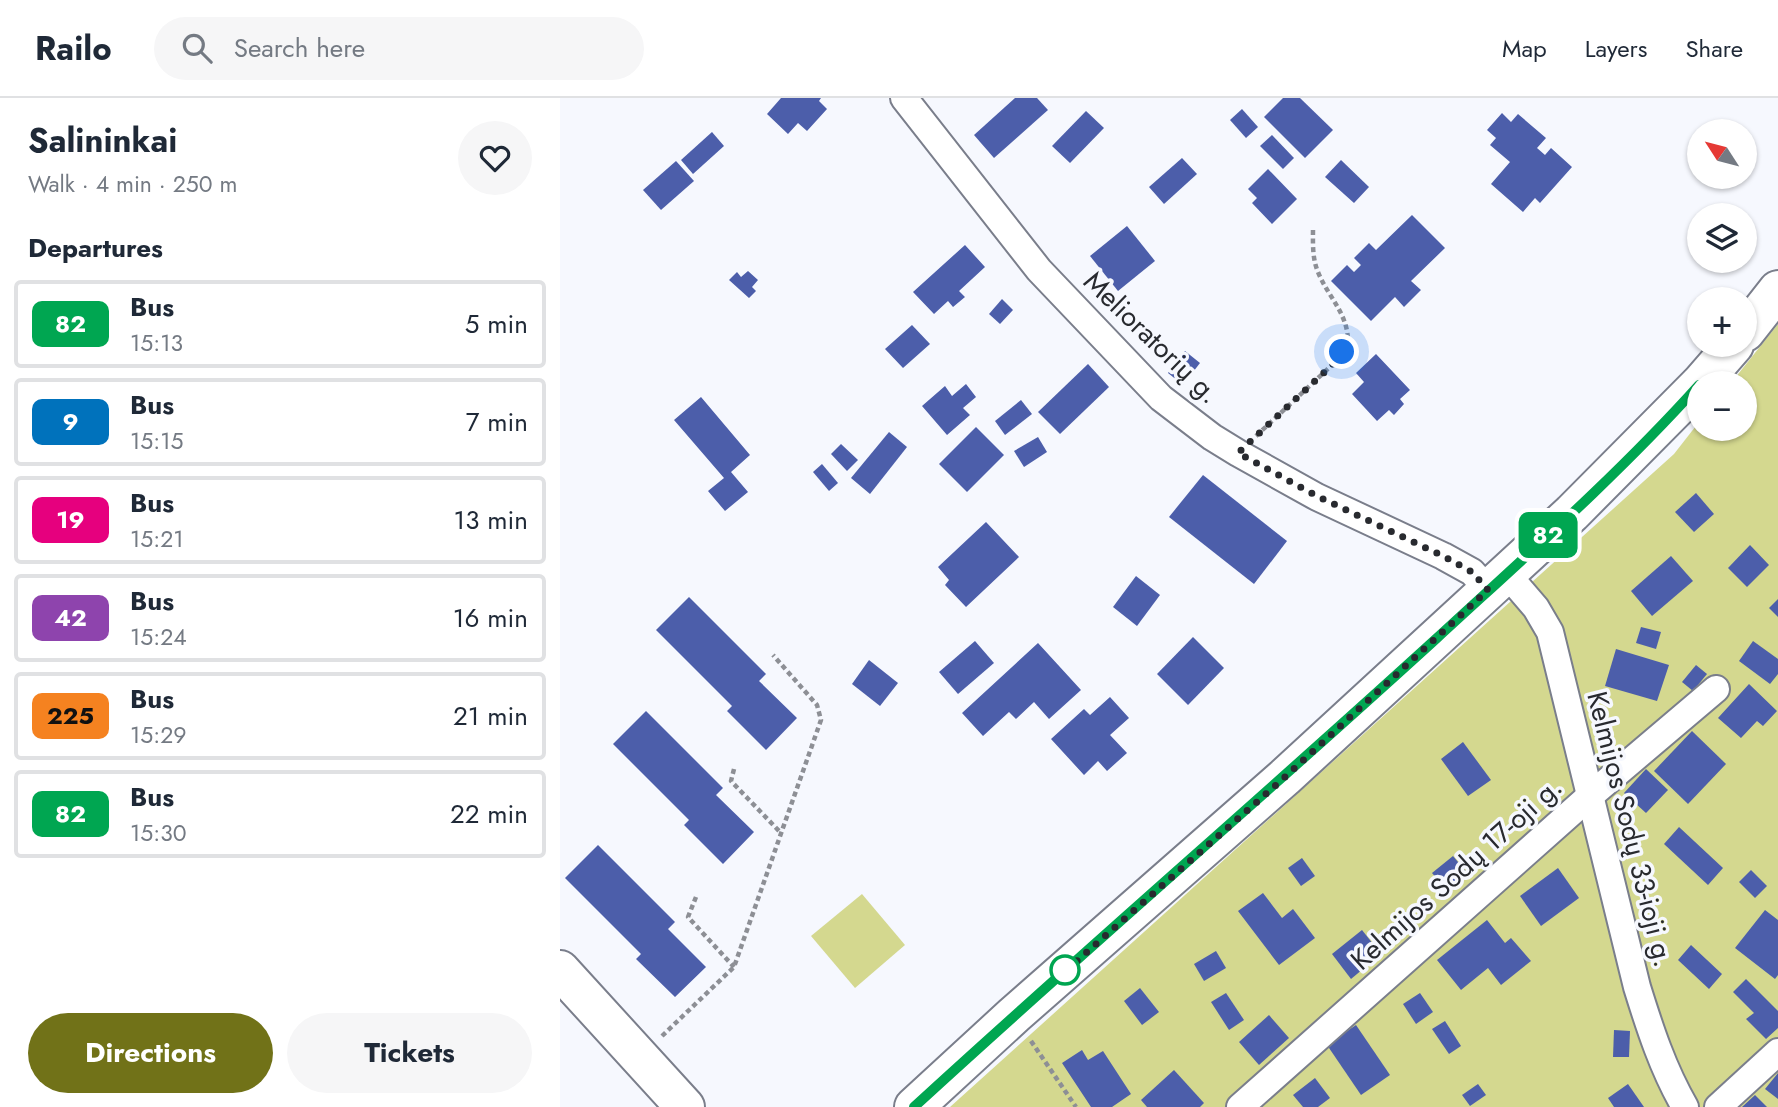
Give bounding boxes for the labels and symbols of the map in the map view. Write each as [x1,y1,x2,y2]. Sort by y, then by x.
north arrow [1687,119,1757,189]
street label: Melioratorių g. [1074,262,1229,413]
your location [1324,334,1359,369]
line badge: 82 [1516,512,1580,558]
street label: Kelmijos Sodų 33-ioji g. [1576,687,1685,971]
street label: Kelmijos Sodų 17-oji g. [1341,767,1571,980]
unlabelled marker [1050,955,1080,985]

